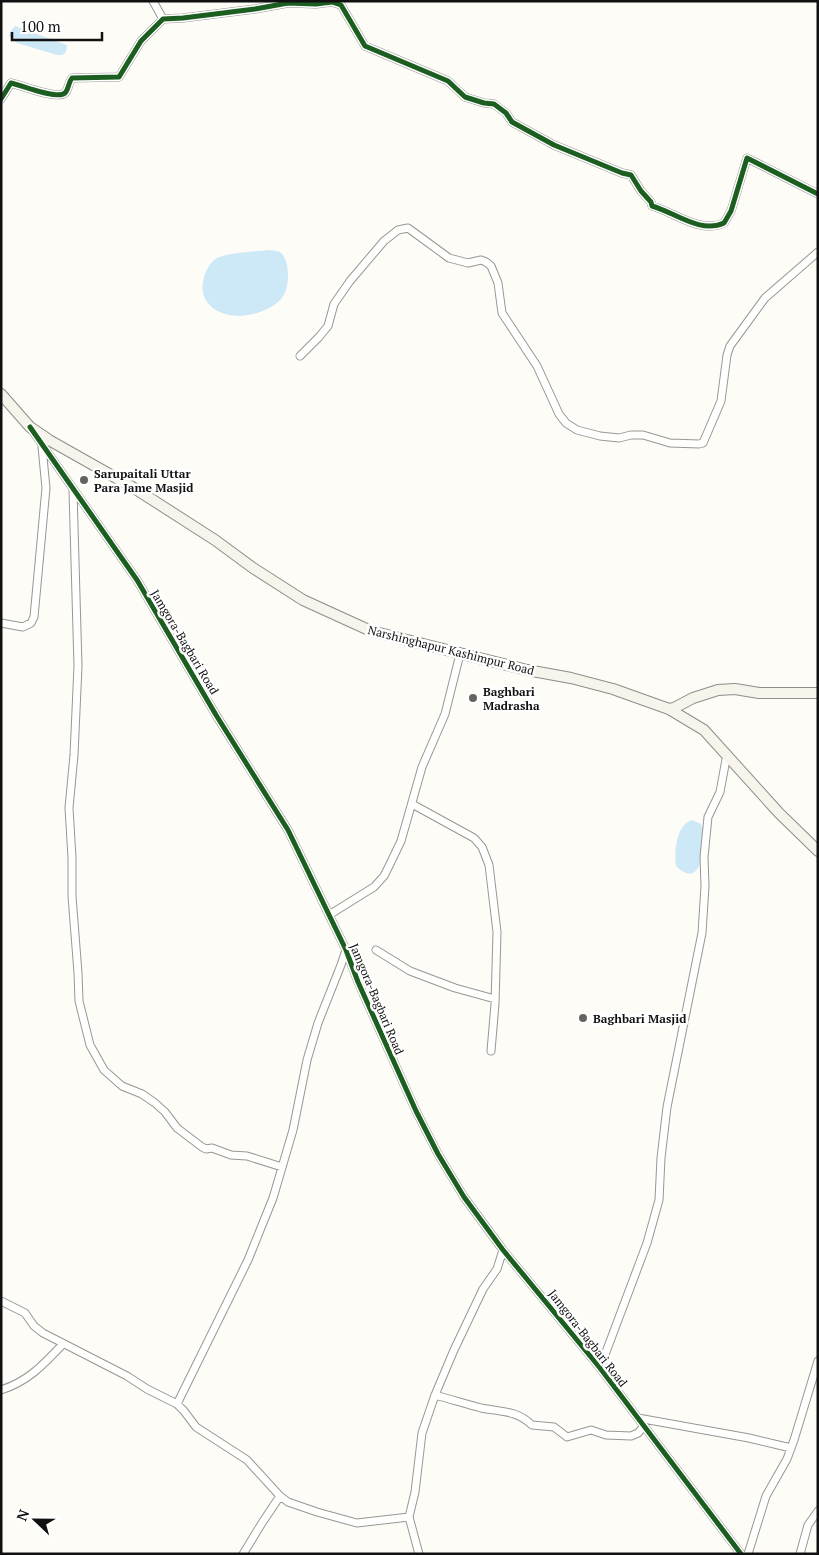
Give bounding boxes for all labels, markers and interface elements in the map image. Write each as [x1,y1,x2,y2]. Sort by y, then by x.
scale bar [12,10,102,42]
text: 100 m [20,16,61,36]
place label: Sarupaitali Uttar Para Jame Masjid [94,466,194,495]
marker: Sarupaitali Uttar Para Jame Masjid [78,474,90,486]
street label: Jamgora-Bagbari Road [148,587,222,697]
street label: Narshinghapur Kashimpur Road [366,622,536,678]
place label: Baghbari Madrasha [483,684,540,713]
marker: Baghbari Madrasha [467,692,479,704]
street label: Jamgora-Bagbari Road [347,941,407,1057]
place label: Baghbari Masjid [593,1011,687,1026]
marker: Baghbari Masjid [577,1012,589,1024]
street label: Jamgora-Bagbari Road [545,1286,631,1390]
north arrow [10,1495,60,1545]
text: N [12,1506,33,1523]

